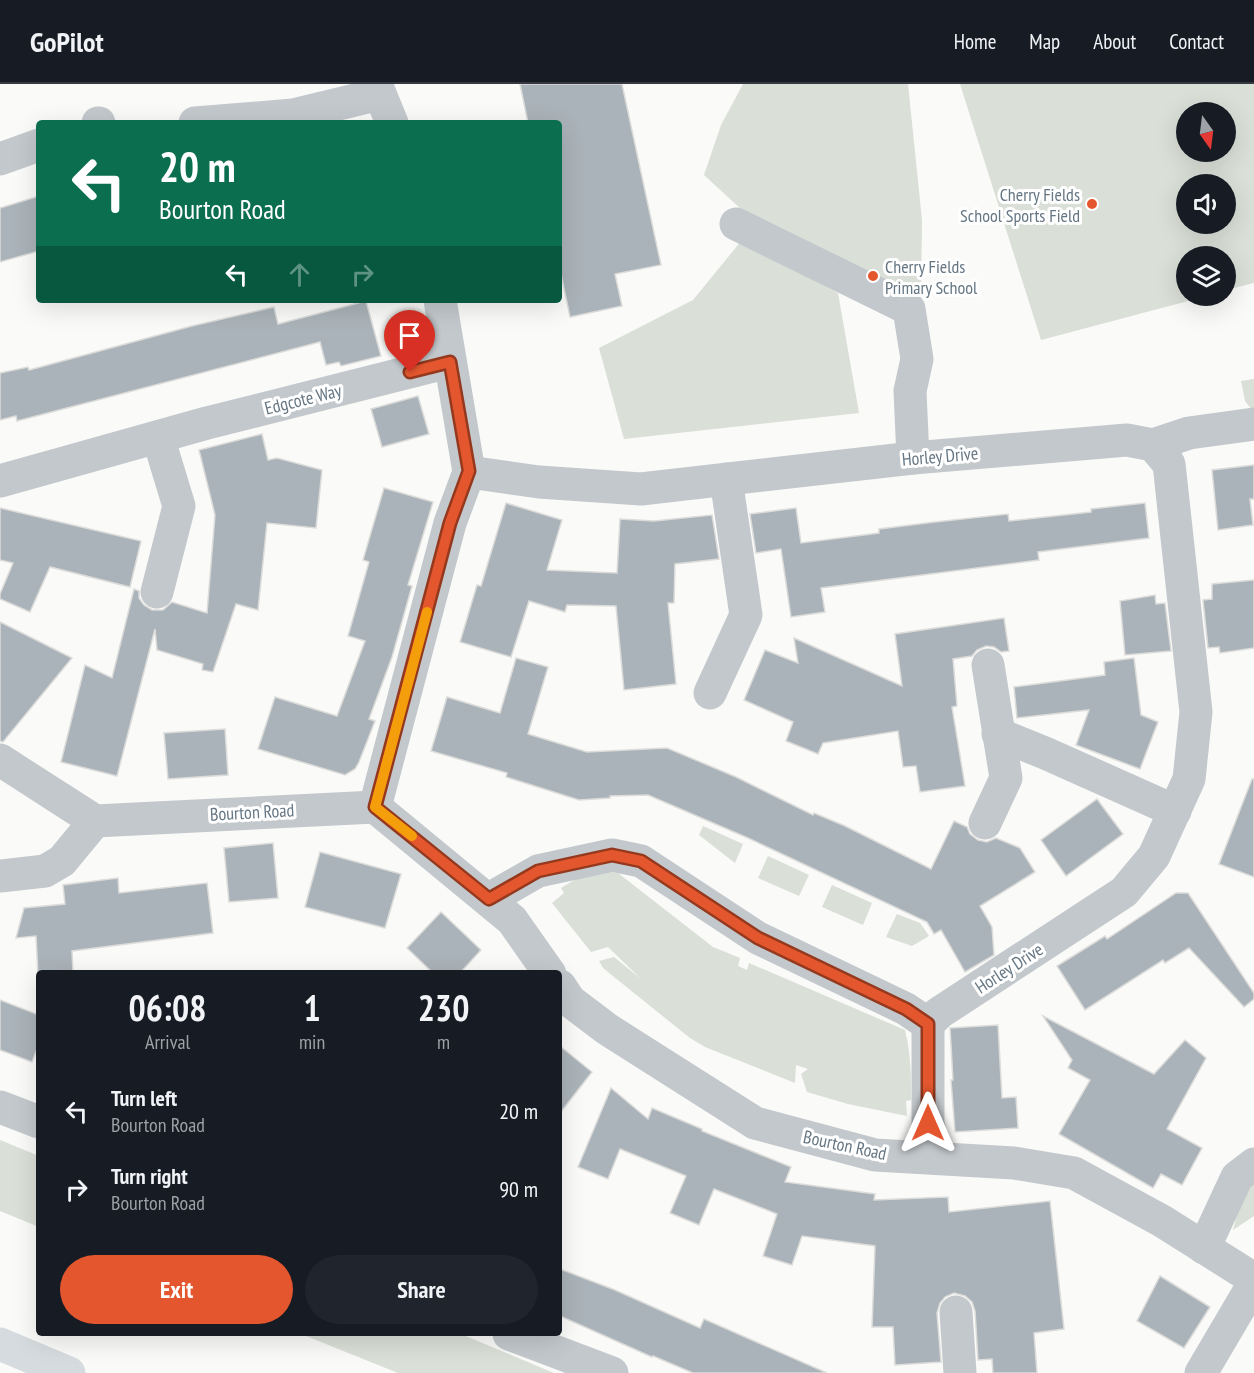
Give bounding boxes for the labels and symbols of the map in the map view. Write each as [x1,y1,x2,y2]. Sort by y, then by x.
north arrow [1176,102,1236,162]
place label: Cherry Fields School Sports Field [960,183,1080,227]
marker: Cherry Fields School Sports Field [1085,197,1099,211]
place label: Cherry Fields Primary School [885,255,978,299]
marker: Cherry Fields Primary School [866,269,880,283]
pin [384,310,435,372]
street label: Edgcote Way [262,378,344,420]
street label: Horley Drive [901,441,979,471]
street label: Bourton Road [209,798,295,826]
street label: Horley Drive [971,938,1047,998]
position arrow [896,1091,960,1155]
street label: Bourton Road [801,1125,889,1165]

